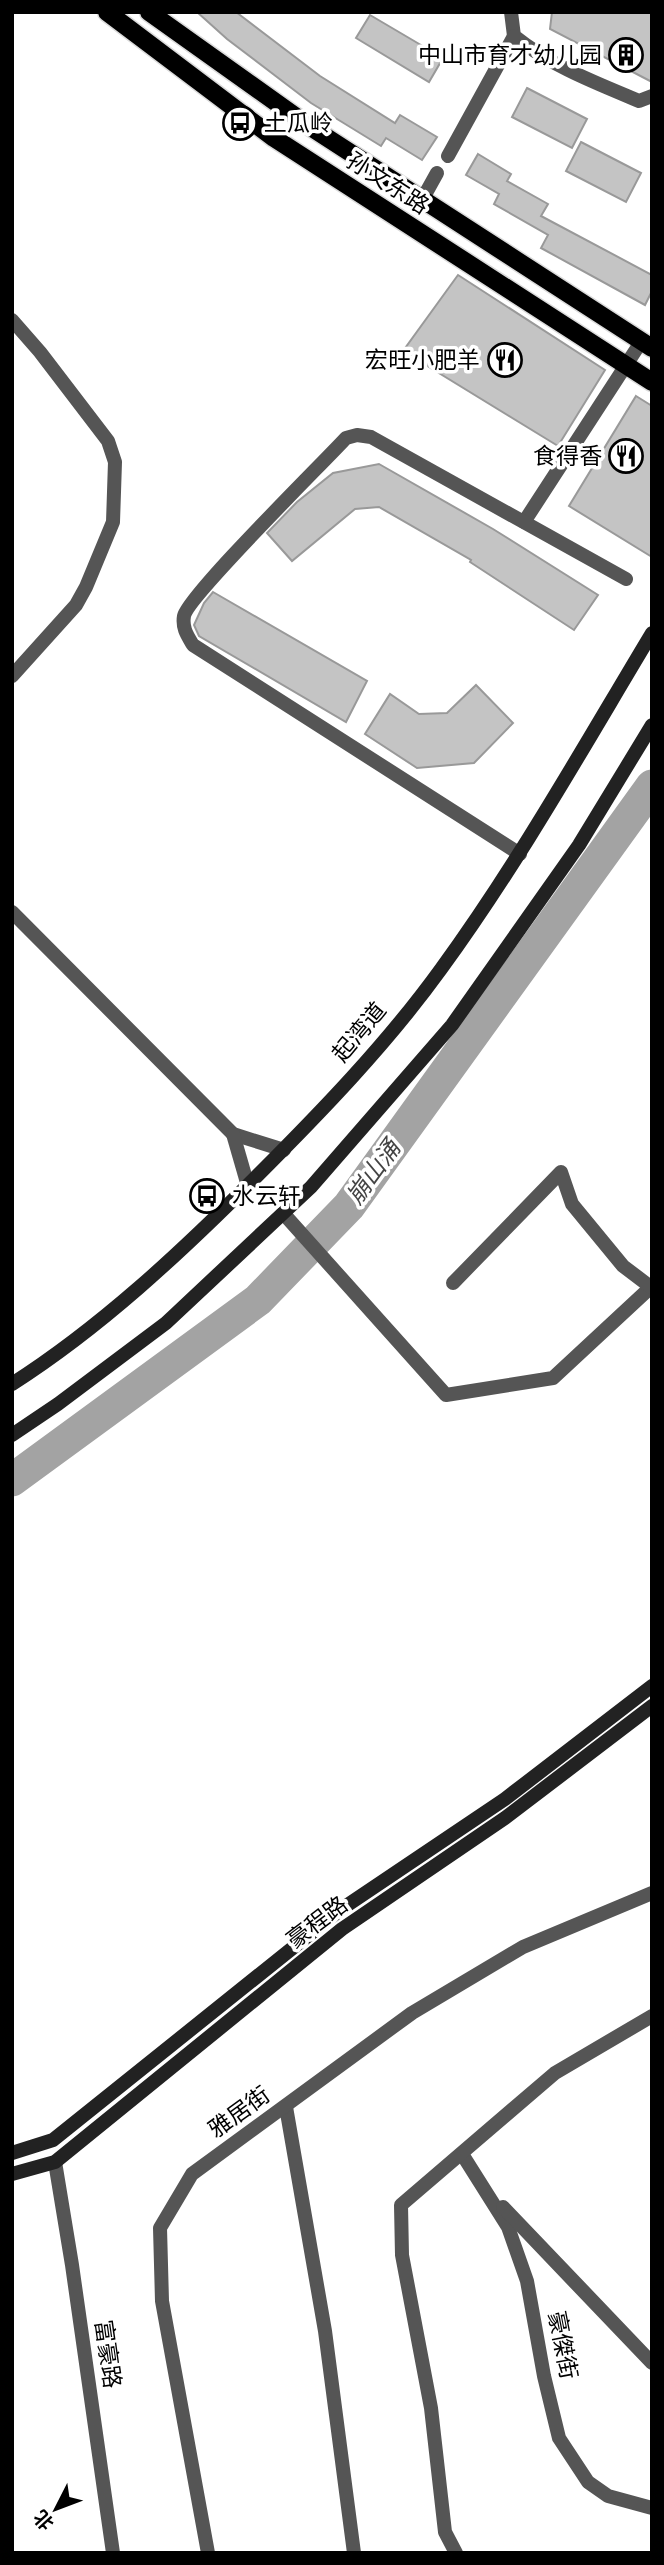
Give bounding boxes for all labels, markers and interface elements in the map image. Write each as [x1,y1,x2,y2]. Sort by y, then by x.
building icon: 中山市育才幼儿园 [607,36,645,74]
place label: 中山市育才幼儿园 [418,42,602,68]
bus stop icon: 土瓜岭 [221,104,259,142]
place label: 土瓜岭 [264,110,333,136]
street label: 孙文东路 [342,147,434,219]
restaurant icon: 宏旺小肥羊 [486,341,524,379]
place label: 宏旺小肥羊 [365,347,480,373]
restaurant icon: 食得香 [607,437,645,475]
place label: 食得香 [533,443,602,469]
street label: 起湾道 [327,997,391,1067]
water label: 崩山涌 [341,1133,407,1209]
bus stop icon: 水云轩 [188,1177,226,1215]
place label: 水云轩 [232,1183,301,1209]
street label: 豪程路 [282,1891,352,1953]
street label: 雅居街 [203,2081,275,2143]
street label: 豪傑街 [544,2309,582,2381]
street label: 富豪路 [90,2318,126,2390]
north arrow [21,2474,91,2544]
text: 北 [30,2506,58,2534]

